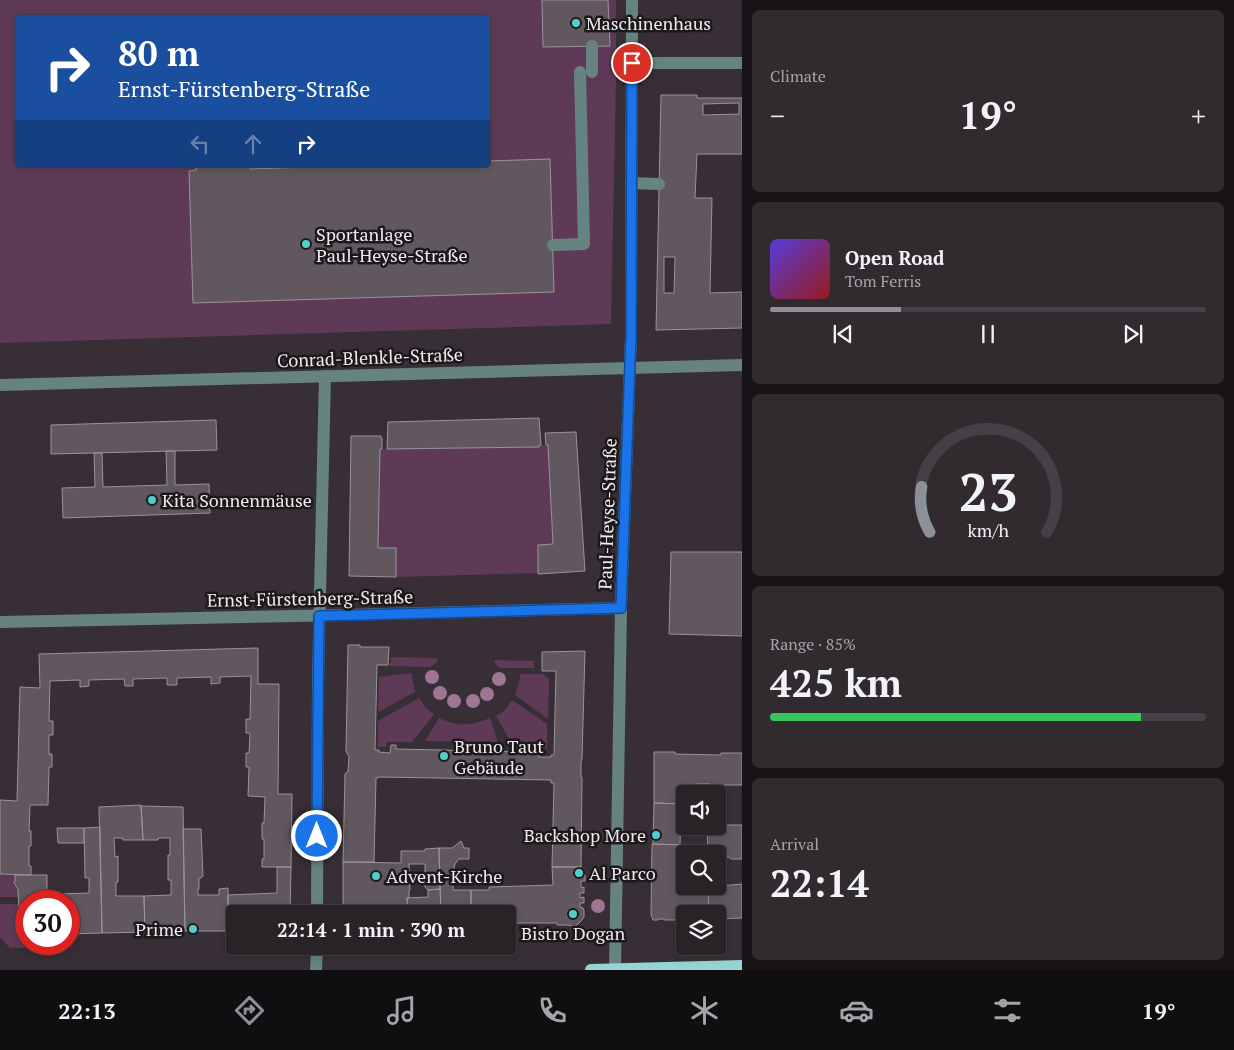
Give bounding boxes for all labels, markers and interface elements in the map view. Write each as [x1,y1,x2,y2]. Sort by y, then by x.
place label: Maschinenhaus [586,11,711,35]
marker: Maschinenhaus [570,17,582,29]
text: 80 m [118,30,199,76]
icon: right [35,35,100,100]
pin [611,42,653,84]
icon: arrive [618,49,646,77]
text: Climate [770,65,826,87]
text: Ernst-Fürstenberg-Straße [118,74,370,103]
text: 19° [959,90,1017,140]
text: − [770,97,785,134]
text: + [1191,97,1206,134]
icon: left [186,130,214,158]
icon: ahead [239,130,267,158]
icon: right [292,130,320,158]
place label: Sportanlage Paul-Heyse-Straße [316,222,468,267]
marker: Sportanlage Paul-Heyse-Straße [300,238,312,250]
text: Open Road [845,245,945,270]
text: Tom Ferris [845,270,921,292]
icon: previous [829,320,857,348]
icon: pause [974,320,1002,348]
icon: next [1119,320,1147,348]
street label: Conrad-Blenkle-Straße [277,342,463,372]
street label: Paul-Heyse-Straße [592,438,622,590]
text: 23 [959,457,1017,526]
place label: Kita Sonnenmäuse [162,488,312,512]
marker: Kita Sonnenmäuse [146,494,158,506]
text: km/h [967,518,1009,542]
street label: Ernst-Fürstenberg-Straße [207,584,413,612]
text: Range · 85% [770,633,856,655]
text: 425 km [770,658,902,708]
place label: Bruno Taut Gebäude [454,734,544,779]
marker: Bruno Taut Gebäude [438,750,450,762]
map controls [676,785,726,955]
button: sound [676,785,726,835]
position arrow [290,809,342,861]
place label: Backshop More [524,823,646,847]
marker: Backshop More [650,829,662,841]
text: Arrival [770,833,819,855]
button: search [676,845,726,895]
text: 22:14 [770,858,869,908]
place label: Al Parco [589,861,656,885]
place label: Advent-Kirche [386,864,502,888]
marker: Al Parco [573,867,585,879]
marker: Advent-Kirche [370,870,382,882]
speed limit sign: 30 [15,890,80,955]
button: layers [676,905,726,955]
marker: Bistro Dogan [567,908,579,920]
place label: Prime [135,917,183,941]
text: 22:14 · 1 min · 390 m [277,917,465,942]
place label: Bistro Dogan [521,921,625,945]
marker: Prime [187,923,199,935]
icon: directions [232,993,267,1028]
icon: music [384,993,419,1028]
icon: phone [535,993,570,1028]
icon: climate [687,993,722,1028]
icon: car [839,993,874,1028]
icon: filters [990,993,1025,1028]
text: 22:13 [58,996,116,1025]
text: 19° [1142,996,1176,1025]

